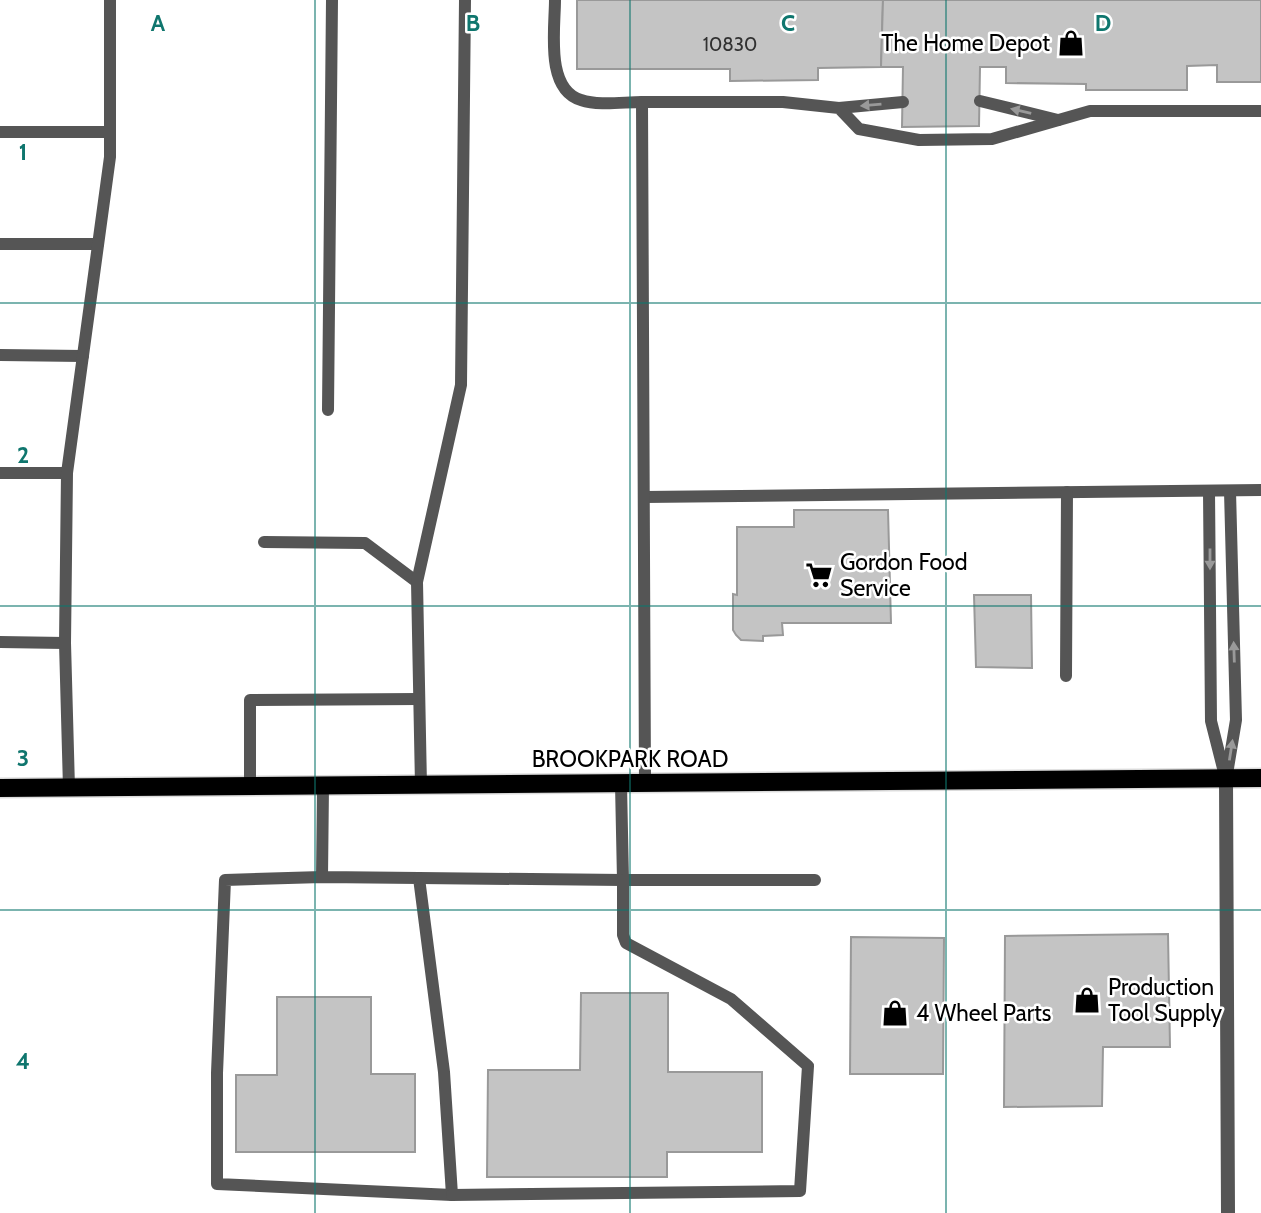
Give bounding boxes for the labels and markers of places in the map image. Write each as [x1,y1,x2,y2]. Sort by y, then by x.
shop icon: The Home Depot [1056,28,1086,58]
place label: The Home Depot [881,29,1050,57]
place label: Gordon Food Service [840,548,968,602]
supermarket icon: Gordon Food Service [804,560,834,590]
place label: Production Tool Supply [1108,973,1223,1027]
shop icon: Production Tool Supply [1072,985,1102,1015]
shop icon: 4 Wheel Parts [880,998,910,1028]
place label: 4 Wheel Parts [916,999,1051,1027]

